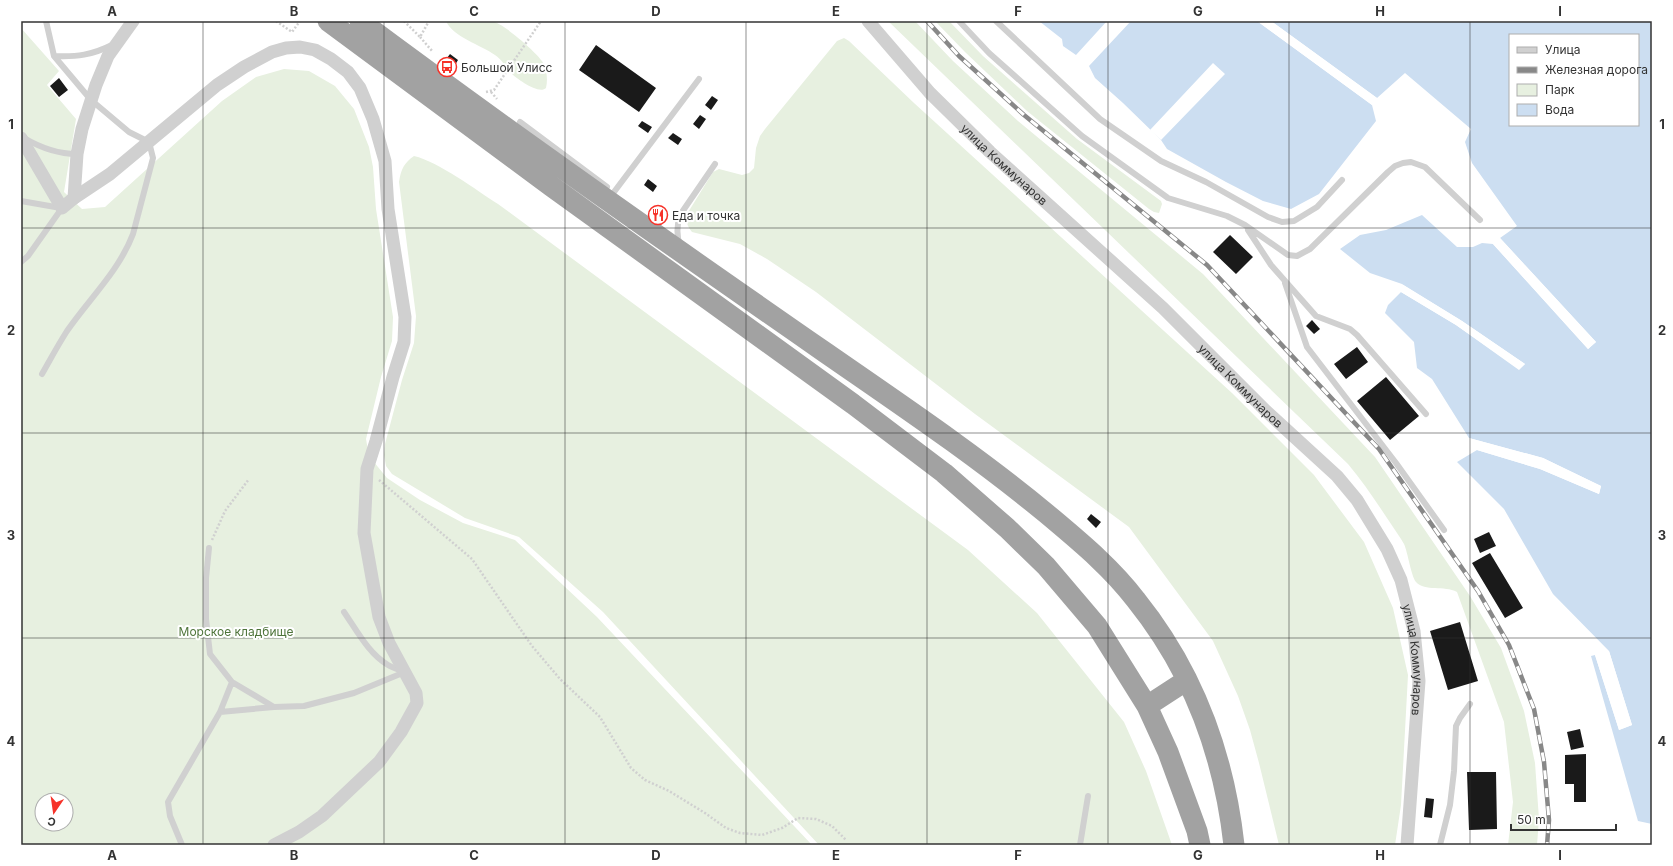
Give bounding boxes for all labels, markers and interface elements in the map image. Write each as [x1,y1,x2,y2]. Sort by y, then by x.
text: A [107,3,117,19]
text: B [290,3,299,19]
text: C [469,3,479,19]
text: D [651,3,661,19]
text: E [832,3,840,19]
text: F [1014,3,1022,19]
text: G [1193,3,1203,19]
text: H [1375,3,1385,19]
text: I [1558,3,1562,19]
legend [1509,34,1639,126]
text: Улица [1545,42,1580,57]
bus stop icon: Большой Улисс [436,56,458,78]
place label: Большой Улисс [461,60,552,75]
text: Железная дорога [1545,62,1648,77]
text: Парк [1545,82,1575,97]
text: Вода [1545,102,1574,117]
text: 1 [8,116,14,132]
text: 1 [1659,116,1665,132]
street label: улица Коммунаров [958,120,1051,208]
restaurant icon: Еда и точка [647,204,669,226]
place label: Еда и точка [672,208,740,223]
text: 2 [7,322,15,338]
text: 2 [1658,322,1666,338]
street label: улица Коммунаров [1196,341,1286,431]
text: 3 [7,527,15,543]
text: 3 [1658,527,1666,543]
street label: улица Коммунаров [1400,602,1427,716]
park label: Морское кладбище [179,624,293,639]
text: 4 [7,733,16,749]
text: 4 [1658,733,1667,749]
north arrow [34,792,74,832]
scale bar [1511,806,1616,832]
text: 50 m [1517,812,1546,827]
text: С [46,814,57,829]
text: A [107,847,117,863]
text: B [290,847,299,863]
text: C [469,847,479,863]
text: D [651,847,661,863]
text: E [832,847,840,863]
text: F [1014,847,1022,863]
text: G [1193,847,1203,863]
text: H [1375,847,1385,863]
text: I [1558,847,1562,863]

